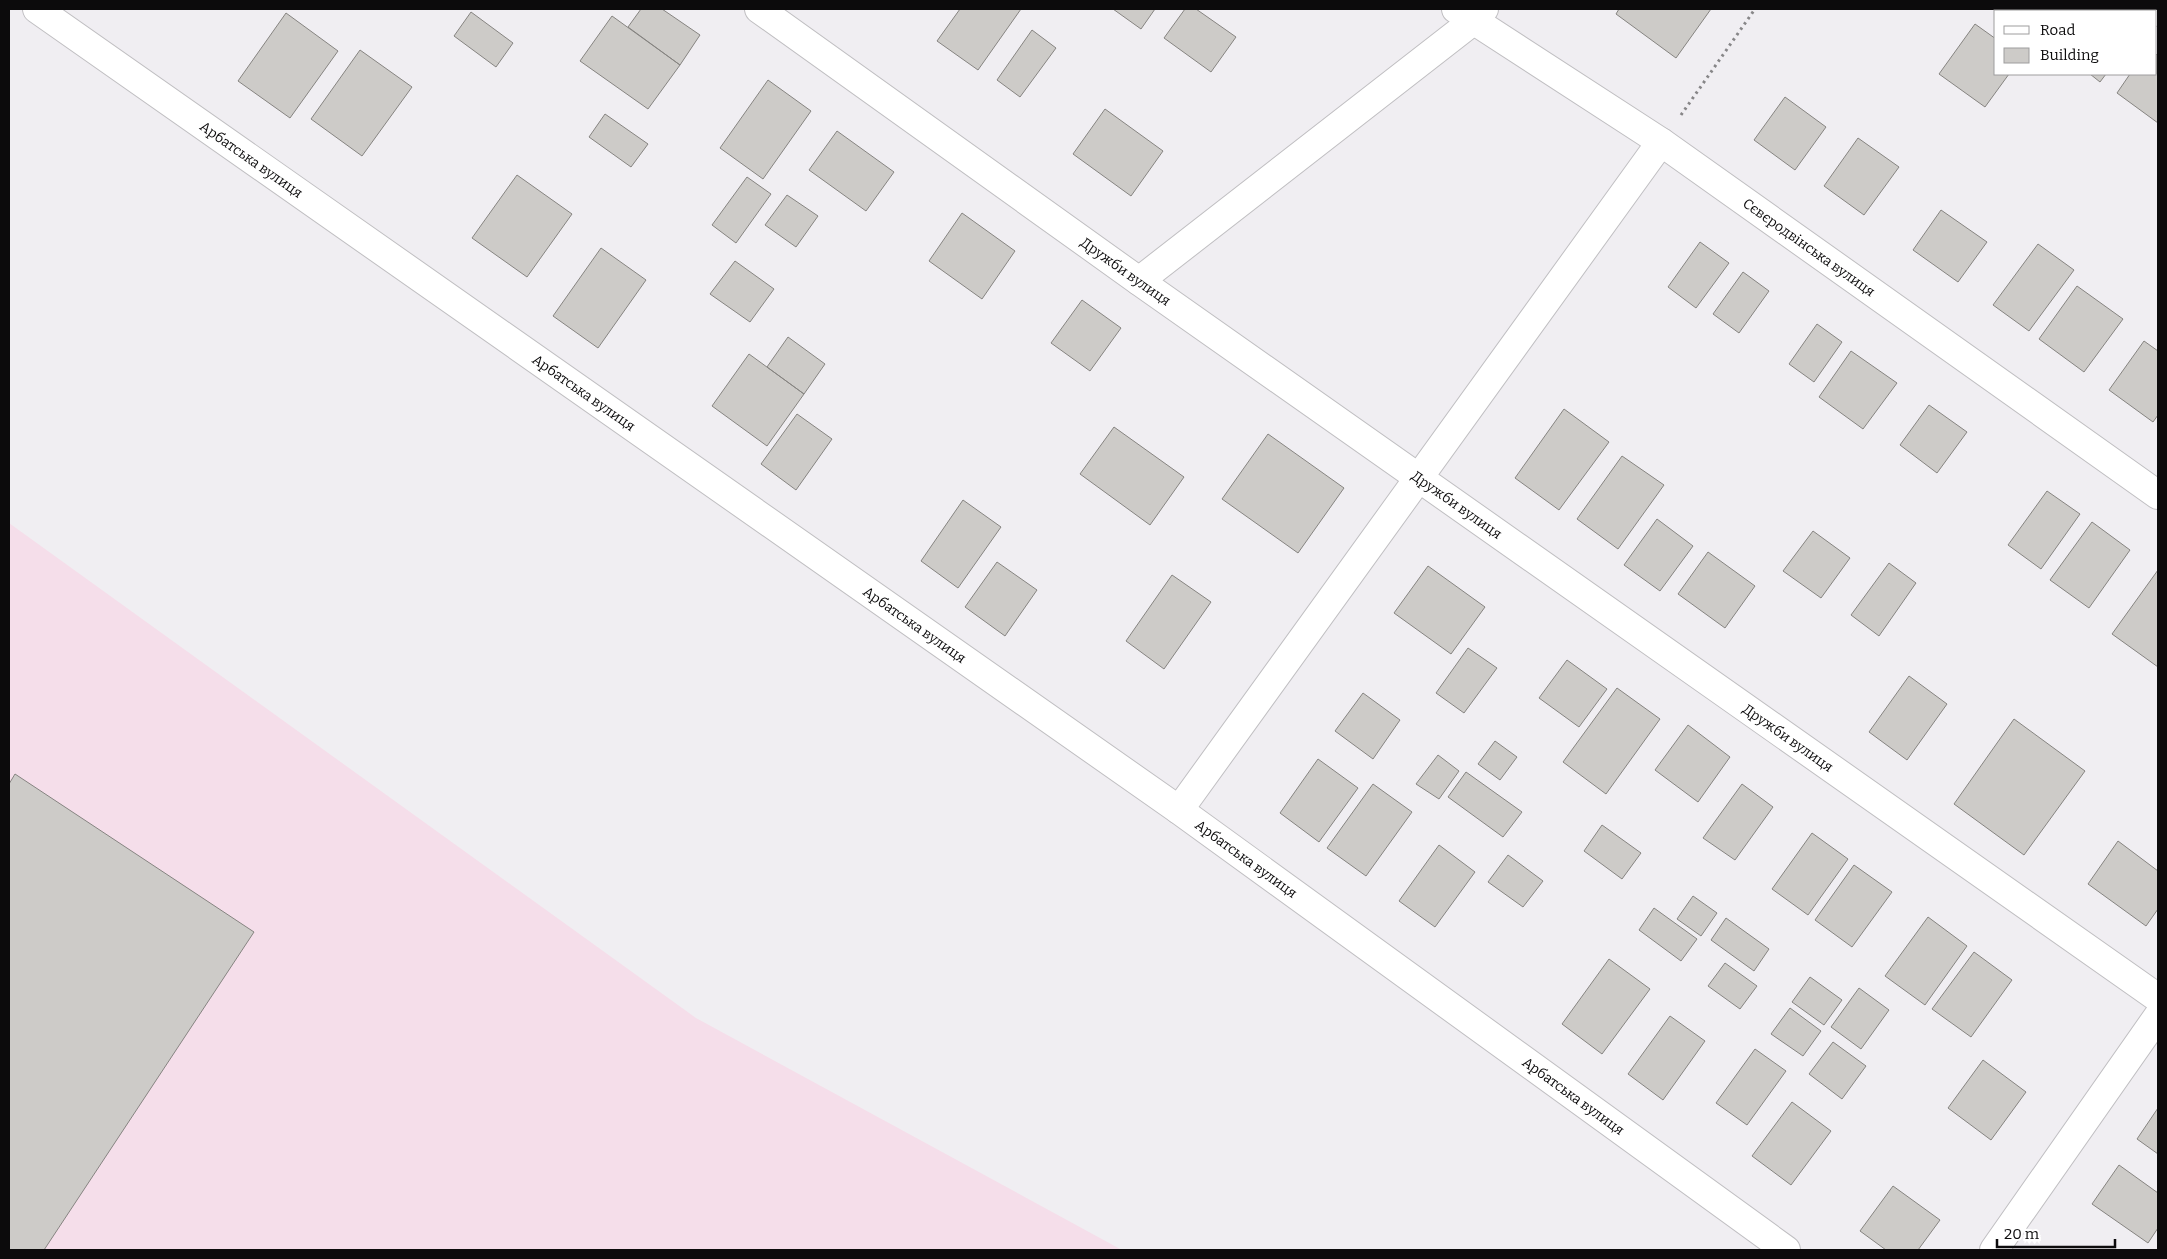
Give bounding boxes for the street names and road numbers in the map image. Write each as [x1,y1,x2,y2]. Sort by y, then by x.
street label: Арбатська вулиця [197,118,306,201]
street label: Сєвєродвінська вулиця [1740,194,1879,300]
street label: Дружби вулиця [1078,234,1174,309]
street label: Арбатська вулиця [529,351,639,435]
street label: Дружби вулиця [1408,467,1505,542]
street label: Арбатська вулиця [860,583,970,667]
street label: Дружби вулиця [1740,700,1837,775]
street label: Арбатська вулиця [1192,816,1301,902]
street label: Арбатська вулиця [1519,1053,1628,1139]

